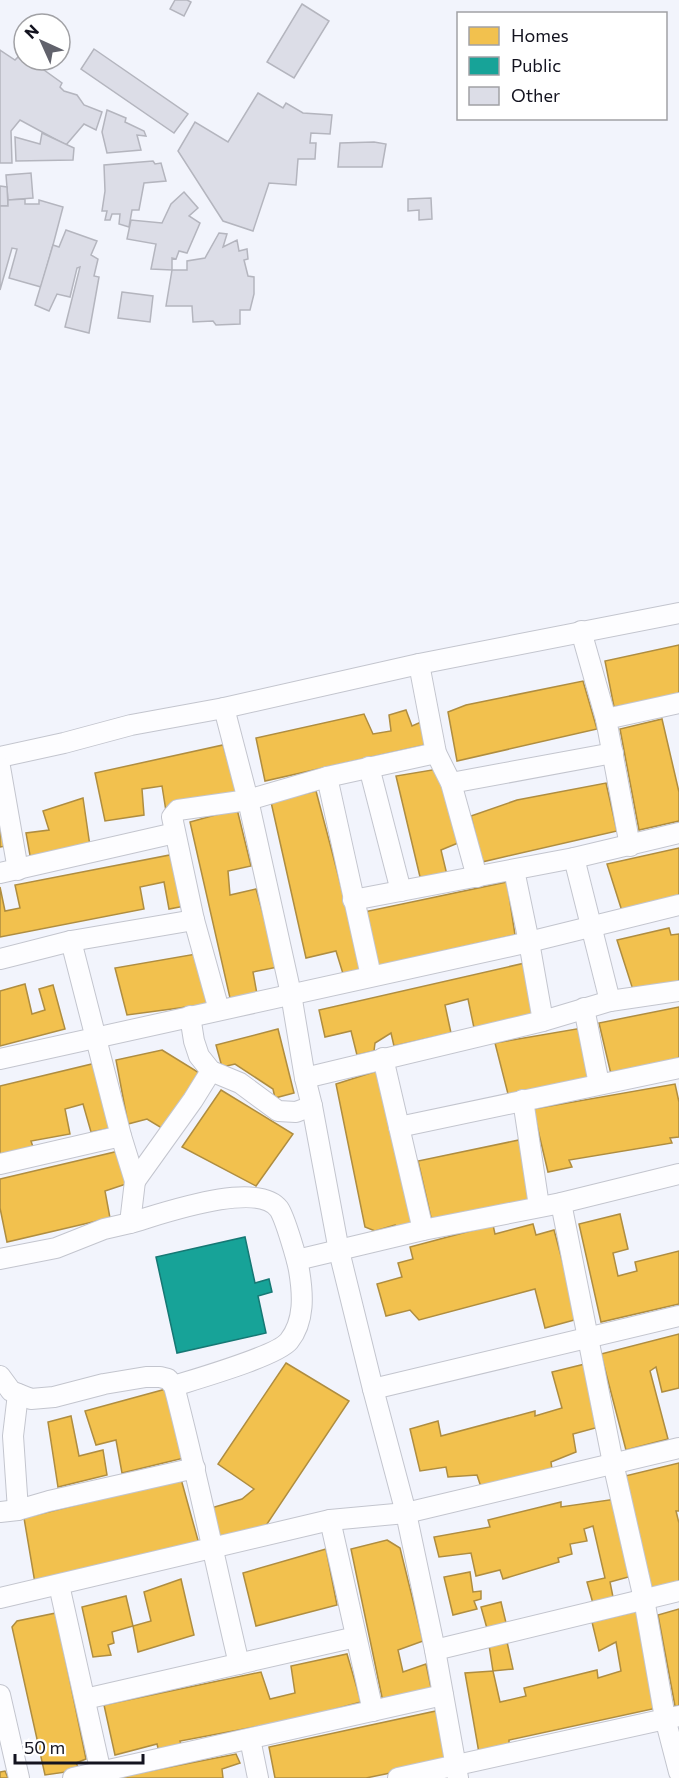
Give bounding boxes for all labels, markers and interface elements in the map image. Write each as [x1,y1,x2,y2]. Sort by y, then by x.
north arrow [12,12,72,72]
legend [457,12,667,120]
text: N [20,20,42,42]
text: Homes [511,24,569,46]
text: Public [511,54,561,76]
text: Other [511,84,560,106]
scale bar [15,1727,142,1765]
text: 50 m [24,1736,65,1758]

